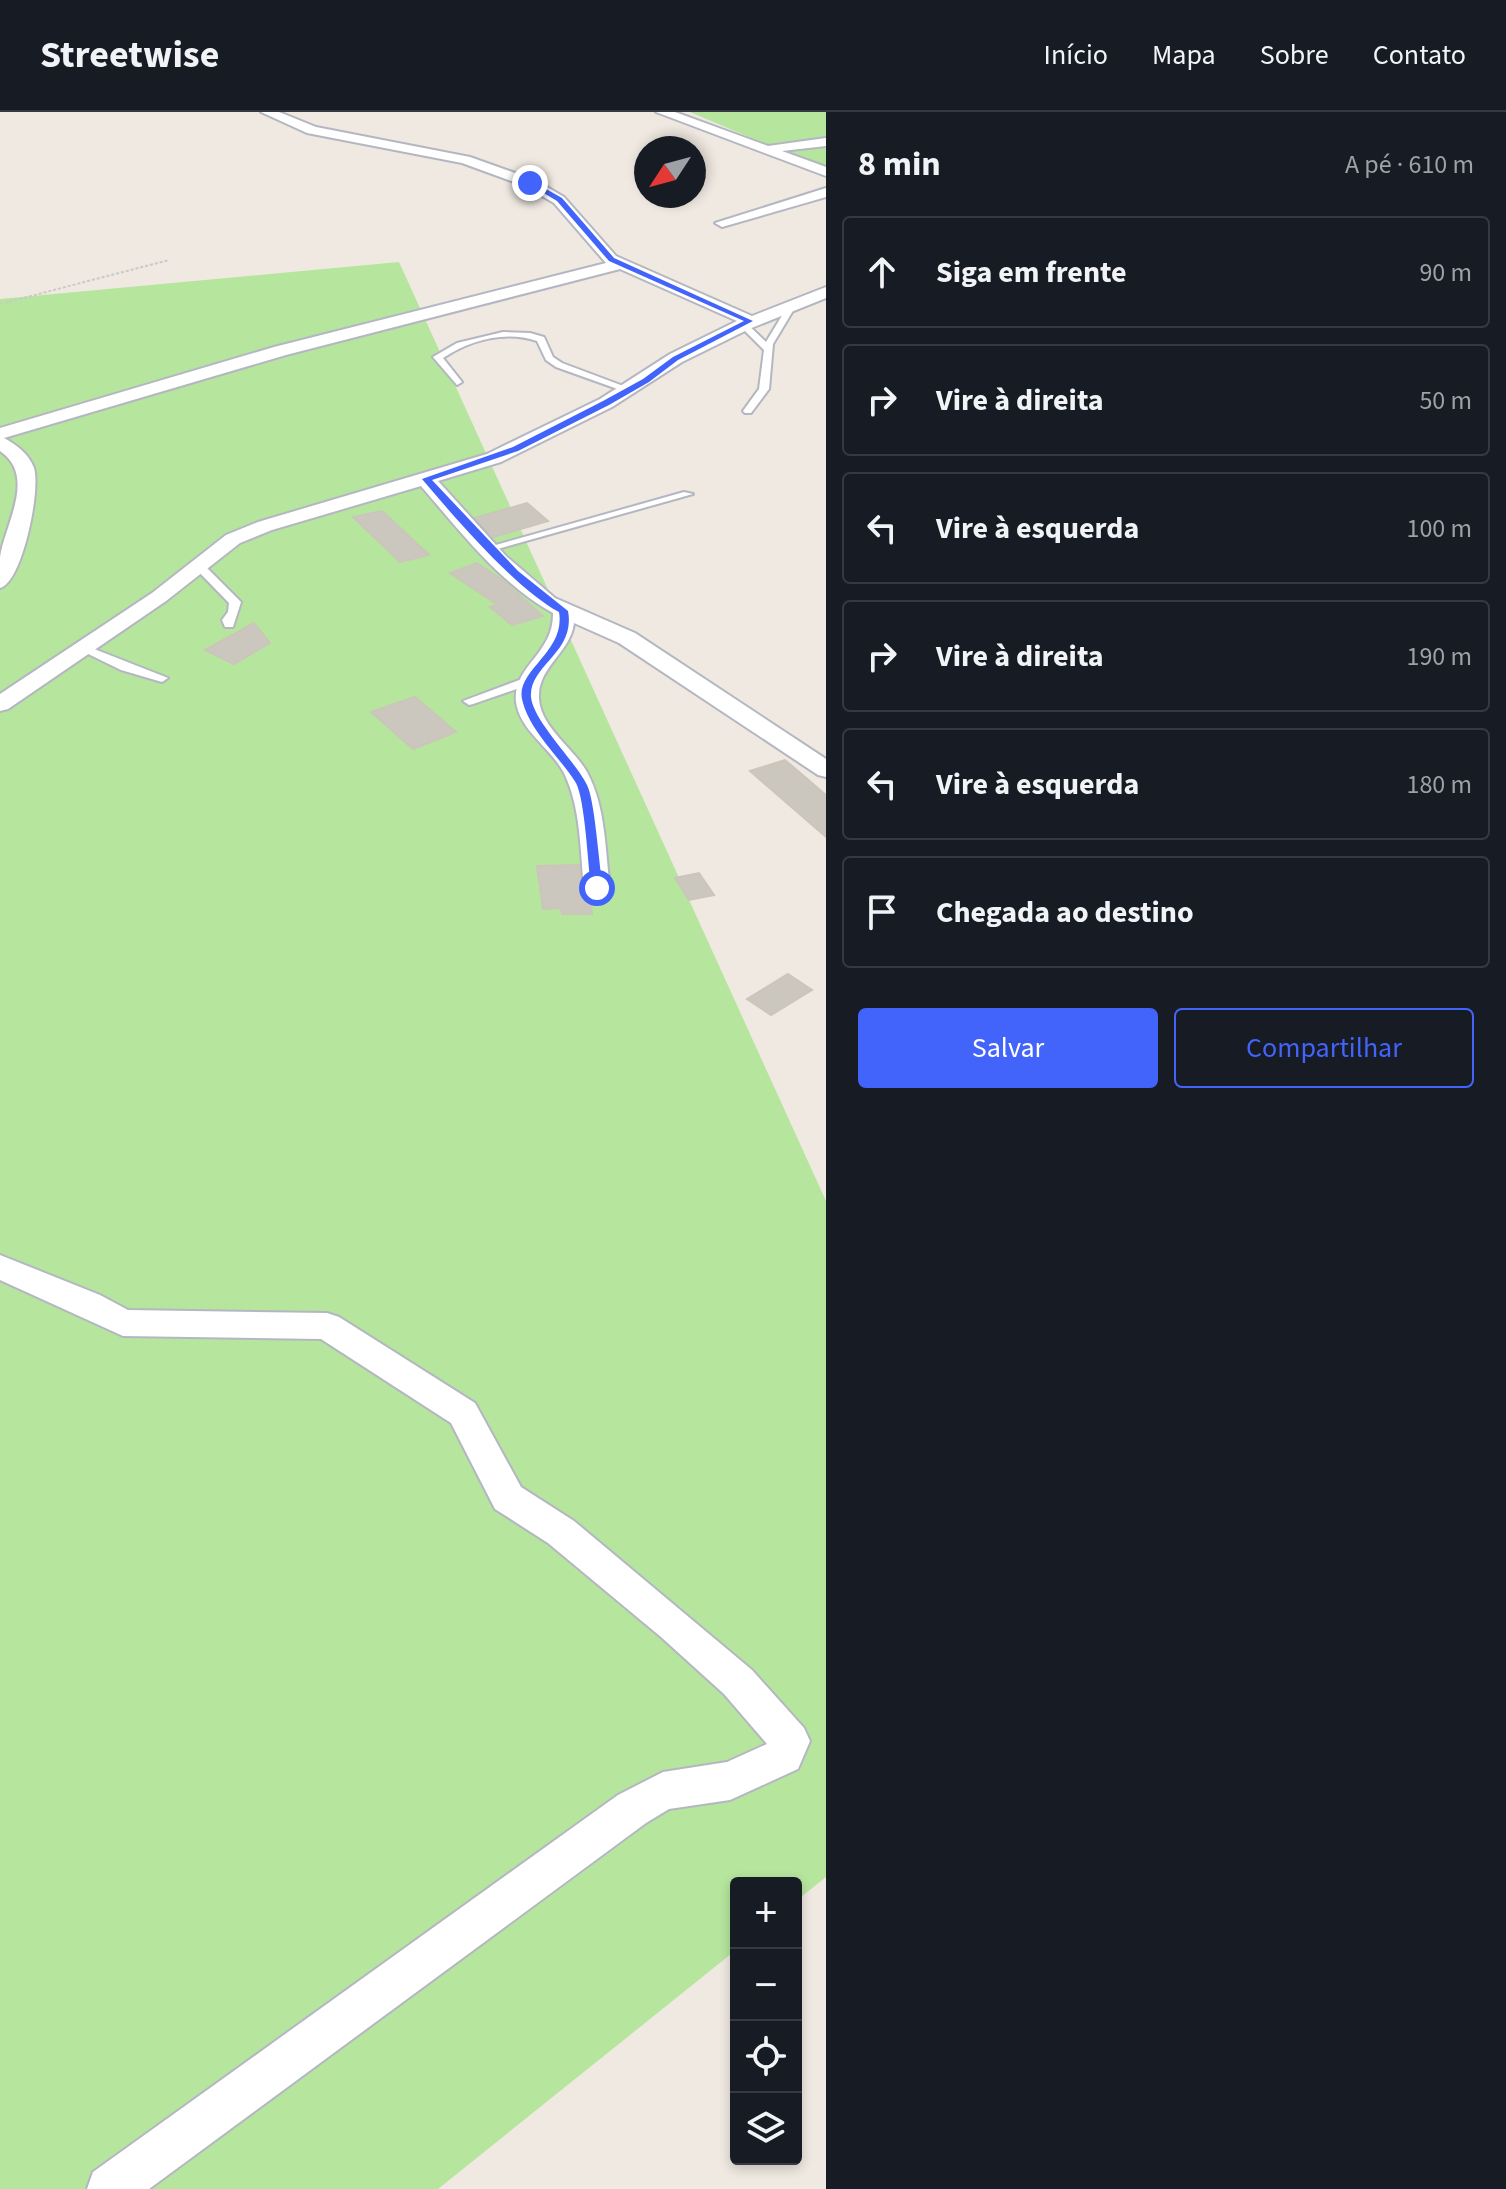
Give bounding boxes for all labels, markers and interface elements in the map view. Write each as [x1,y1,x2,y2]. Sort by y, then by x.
text: Streetwise [40,28,219,82]
text: Início [1044,35,1108,75]
text: Mapa [1152,35,1216,75]
text: Sobre [1260,35,1329,75]
text: Contato [1373,35,1466,75]
north arrow [634,136,706,208]
text: 8 min [858,140,941,189]
text: A pé · 610 m [1345,146,1474,183]
route end [512,165,548,201]
icon: ahead [860,250,904,294]
text: Siga em frente [936,251,1127,294]
text: 90 m [1419,254,1472,291]
icon: right [860,378,904,422]
text: Vire à direita [936,379,1104,422]
text: 50 m [1419,382,1472,419]
icon: left [860,506,904,550]
text: Vire à esquerda [936,507,1139,550]
text: 100 m [1406,510,1472,547]
icon: right [860,634,904,678]
text: Vire à direita [936,635,1104,678]
text: 190 m [1406,638,1472,675]
icon: left [860,762,904,806]
text: Vire à esquerda [936,763,1139,806]
text: 180 m [1406,766,1472,803]
route start [579,870,615,906]
icon: arrive [860,890,904,934]
text: Chegada ao destino [936,891,1194,934]
button: Salvar [858,1008,1158,1088]
button: Compartilhar [1174,1008,1474,1088]
map controls [730,1877,802,2165]
button: + [730,1877,802,1949]
button: − [730,1949,802,2021]
button: locate [730,2021,802,2093]
button: layers [730,2093,802,2165]

